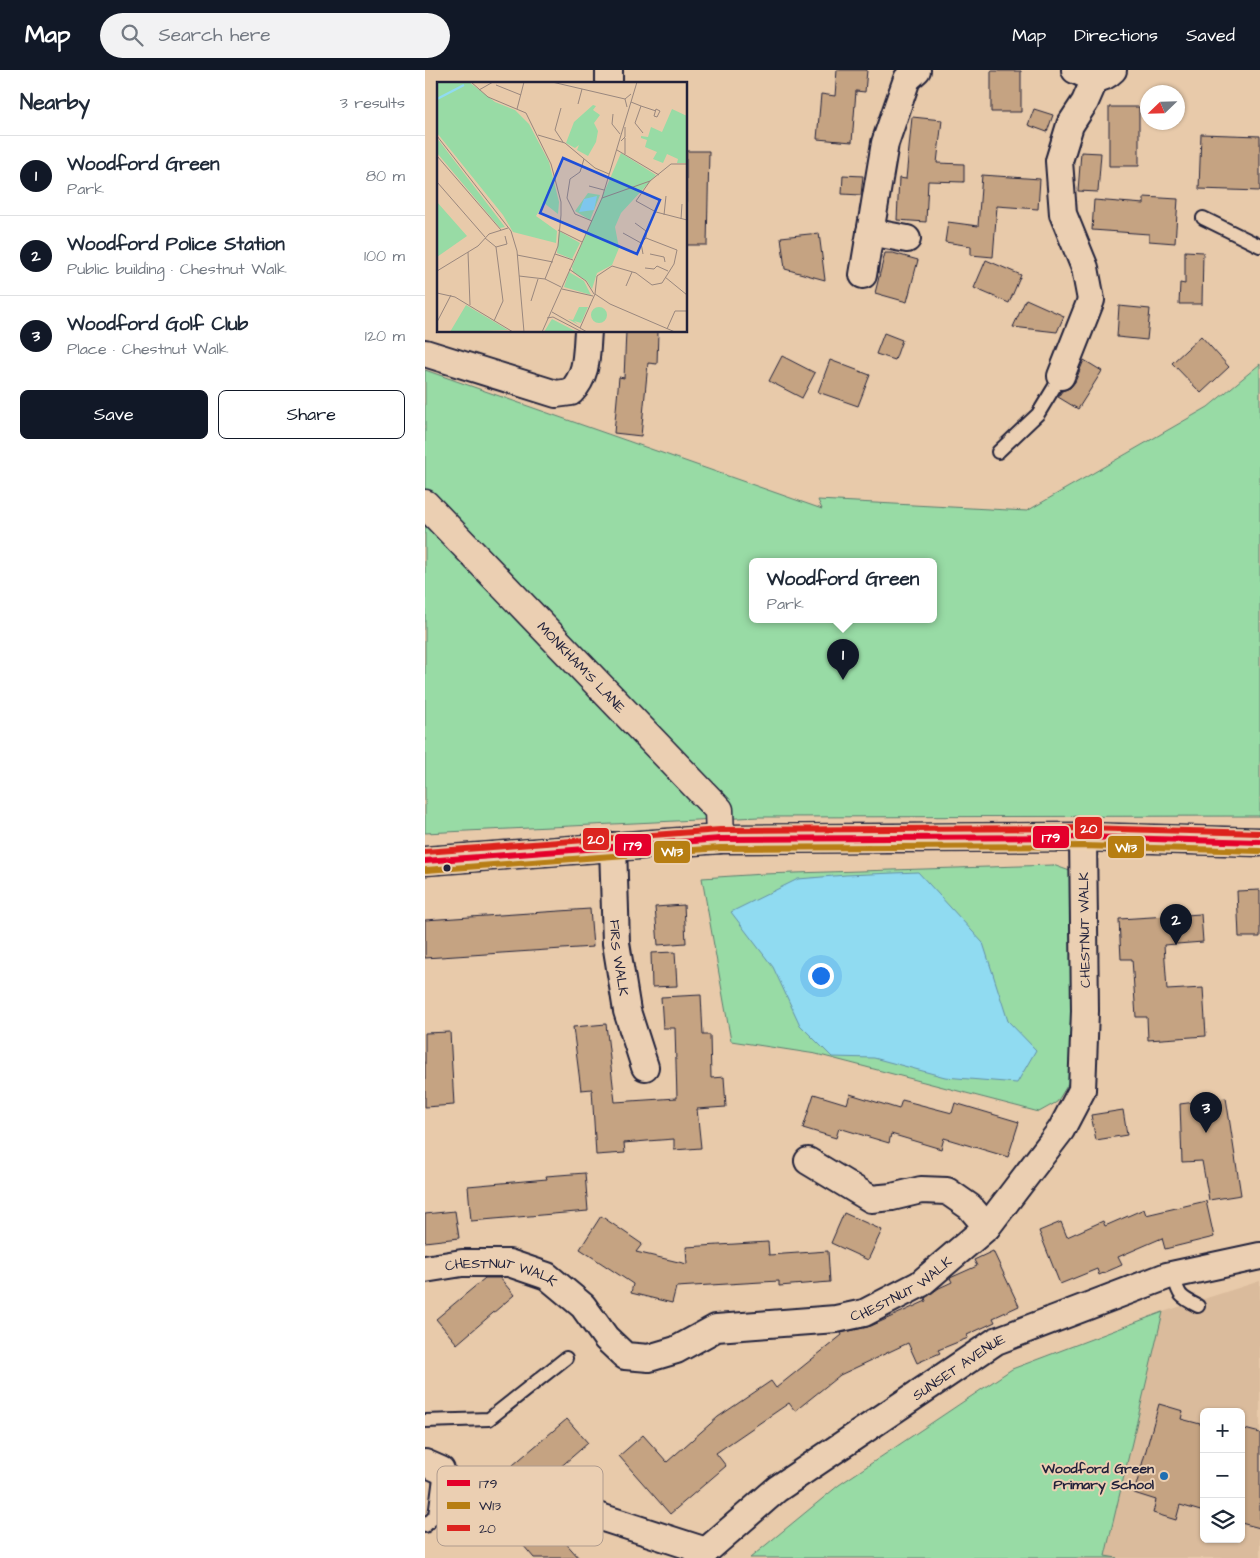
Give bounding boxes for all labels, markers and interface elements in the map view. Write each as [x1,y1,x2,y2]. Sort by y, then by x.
search box [100,13,450,58]
text: Map [25,18,70,52]
icon: search [118,21,146,49]
text: Search here [158,22,271,49]
text: Map [1012,23,1046,48]
text: Directions [1074,23,1158,48]
text: Saved [1186,23,1235,48]
inset map [437,82,687,332]
north arrow [1140,85,1185,130]
text: Nearby [20,88,90,117]
text: 3 results [340,92,405,114]
text: Woodford Green [67,151,219,178]
text: 1 [35,165,37,187]
text: 80 m [366,165,405,187]
text: Park [67,178,104,200]
text: Woodford Police Station [67,231,285,258]
text: 2 [31,245,41,267]
text: 100 m [364,245,405,267]
text: Public building · Chestnut Walk [67,258,287,280]
text: Woodford Golf Club [67,311,248,338]
text: 3 [32,325,40,347]
text: 120 m [365,325,405,347]
text: Place · Chestnut Walk [67,338,229,360]
button: Save [20,390,208,439]
button: Share [218,390,405,439]
popup [749,558,937,623]
text: Woodford Green [767,566,919,593]
text: Park [767,593,804,615]
street label: MONKHAM'S LANE [532,617,630,718]
pin: 1 [827,639,859,680]
line badge: 20 [1074,816,1103,840]
text: 20 [1080,819,1098,839]
line badge: 179 [1032,825,1070,849]
line badge: 20 [582,827,610,851]
text: 179 [1042,828,1060,848]
text: 20 [587,830,605,850]
line badge: 179 [614,833,652,857]
line badge: W13 [1107,835,1145,859]
text: 179 [624,836,642,856]
text: W13 [1114,838,1138,858]
line badge: W13 [653,840,691,864]
text: W13 [660,842,684,862]
unlabelled marker [442,863,452,873]
street label: CHESTNUT WALK [1074,871,1096,988]
pin: 2 [1160,904,1192,945]
street label: FIRS WALK [604,919,633,998]
your location [808,963,834,989]
pin: 3 [1190,1092,1222,1133]
street label: CHESTNUT WALK [849,1252,957,1327]
street label: CHESTNUT WALK [443,1253,562,1292]
street label: SUNSET AVENUE [909,1329,1009,1406]
map controls [1200,1408,1245,1543]
button: + [1200,1408,1245,1453]
button: − [1200,1453,1245,1498]
place label: Woodford Green Primary School [1041,1459,1155,1495]
legend [437,1466,603,1546]
marker: Woodford Green Primary School [1158,1470,1170,1482]
text: 179 [479,1474,497,1494]
text: W13 [479,1496,501,1516]
button: layers [1200,1498,1245,1543]
text: 20 [479,1519,496,1539]

